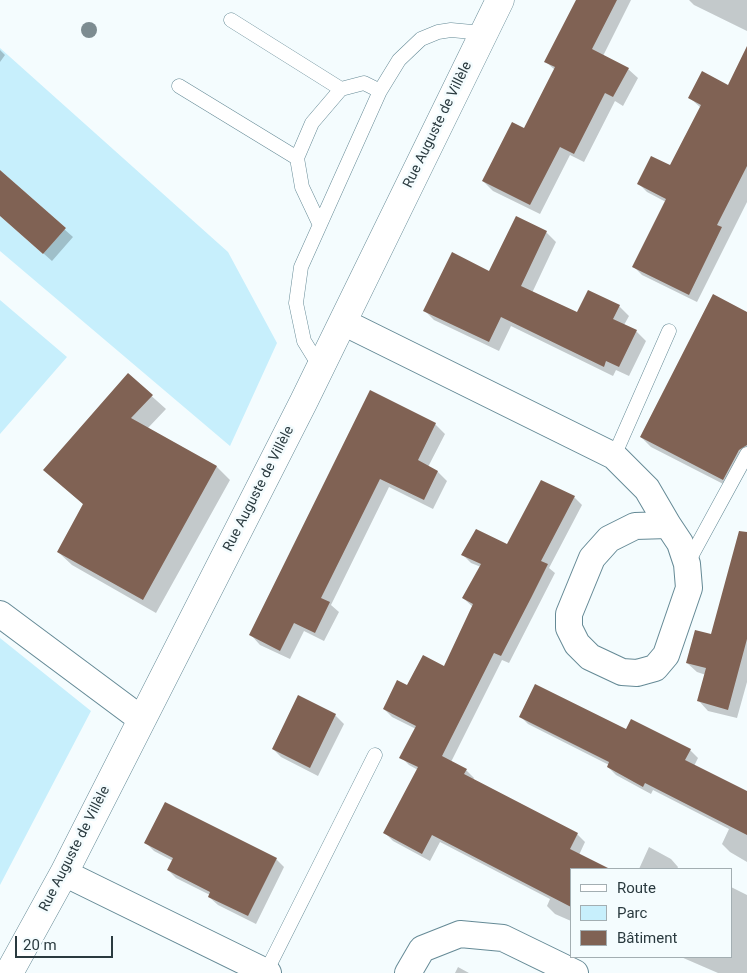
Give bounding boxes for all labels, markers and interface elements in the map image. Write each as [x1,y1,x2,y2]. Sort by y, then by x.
street label: Rue Auguste de Villèle [400,59,476,191]
street label: Rue Auguste de Villèle [220,423,298,555]
street label: Rue Auguste de Villèle [36,783,114,915]
legend [570,868,732,958]
text: Route [617,879,656,897]
text: Parc [617,904,647,922]
scale bar [18,926,115,958]
text: Bâtiment [617,929,677,947]
text: 20 m [23,936,57,954]

